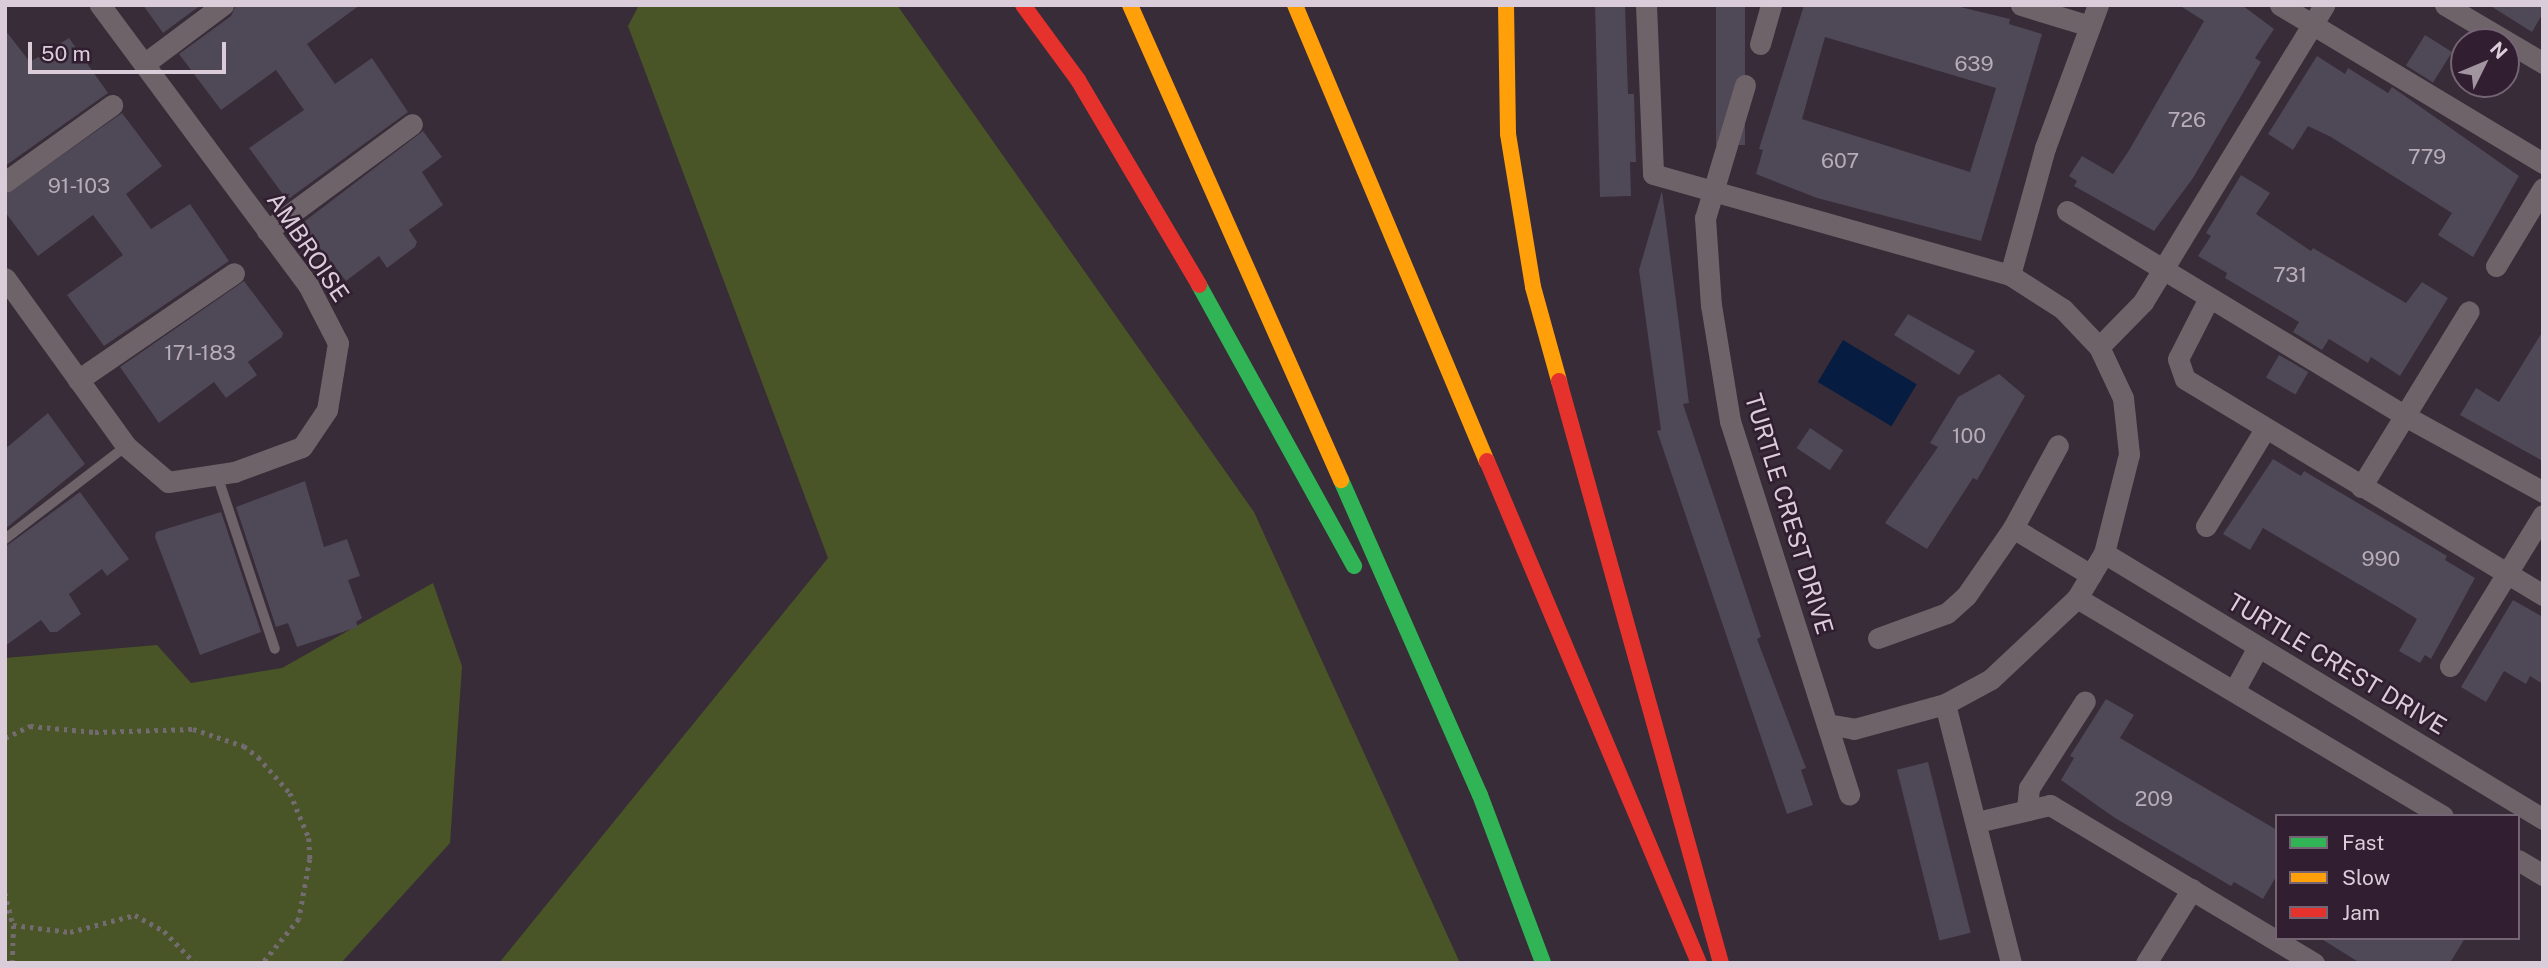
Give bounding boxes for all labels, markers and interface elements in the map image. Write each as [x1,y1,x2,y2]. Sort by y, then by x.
scale bar [32,28,229,72]
north arrow [2450,28,2520,98]
text: N [2486,37,2512,63]
text: 50 m [41,41,91,66]
house number: 639 [1954,51,1994,77]
house number: 726 [2168,107,2206,133]
house number: 779 [2408,144,2446,170]
house number: 607 [1821,148,1859,174]
house number: 91-103 [48,173,110,199]
street label: AMBROISE [261,187,355,307]
house number: 731 [2273,262,2307,288]
house number: 171-183 [164,340,236,366]
street label: TURTLE CREST DRIVE [1739,390,1839,638]
house number: 100 [1952,423,1986,449]
house number: 990 [2362,546,2400,572]
street label: TURTLE CREST DRIVE [2222,587,2452,741]
house number: 209 [2135,786,2173,812]
legend [2275,814,2520,940]
text: Fast [2342,830,2384,855]
text: Slow [2342,865,2390,890]
text: Jam [2342,900,2380,925]

